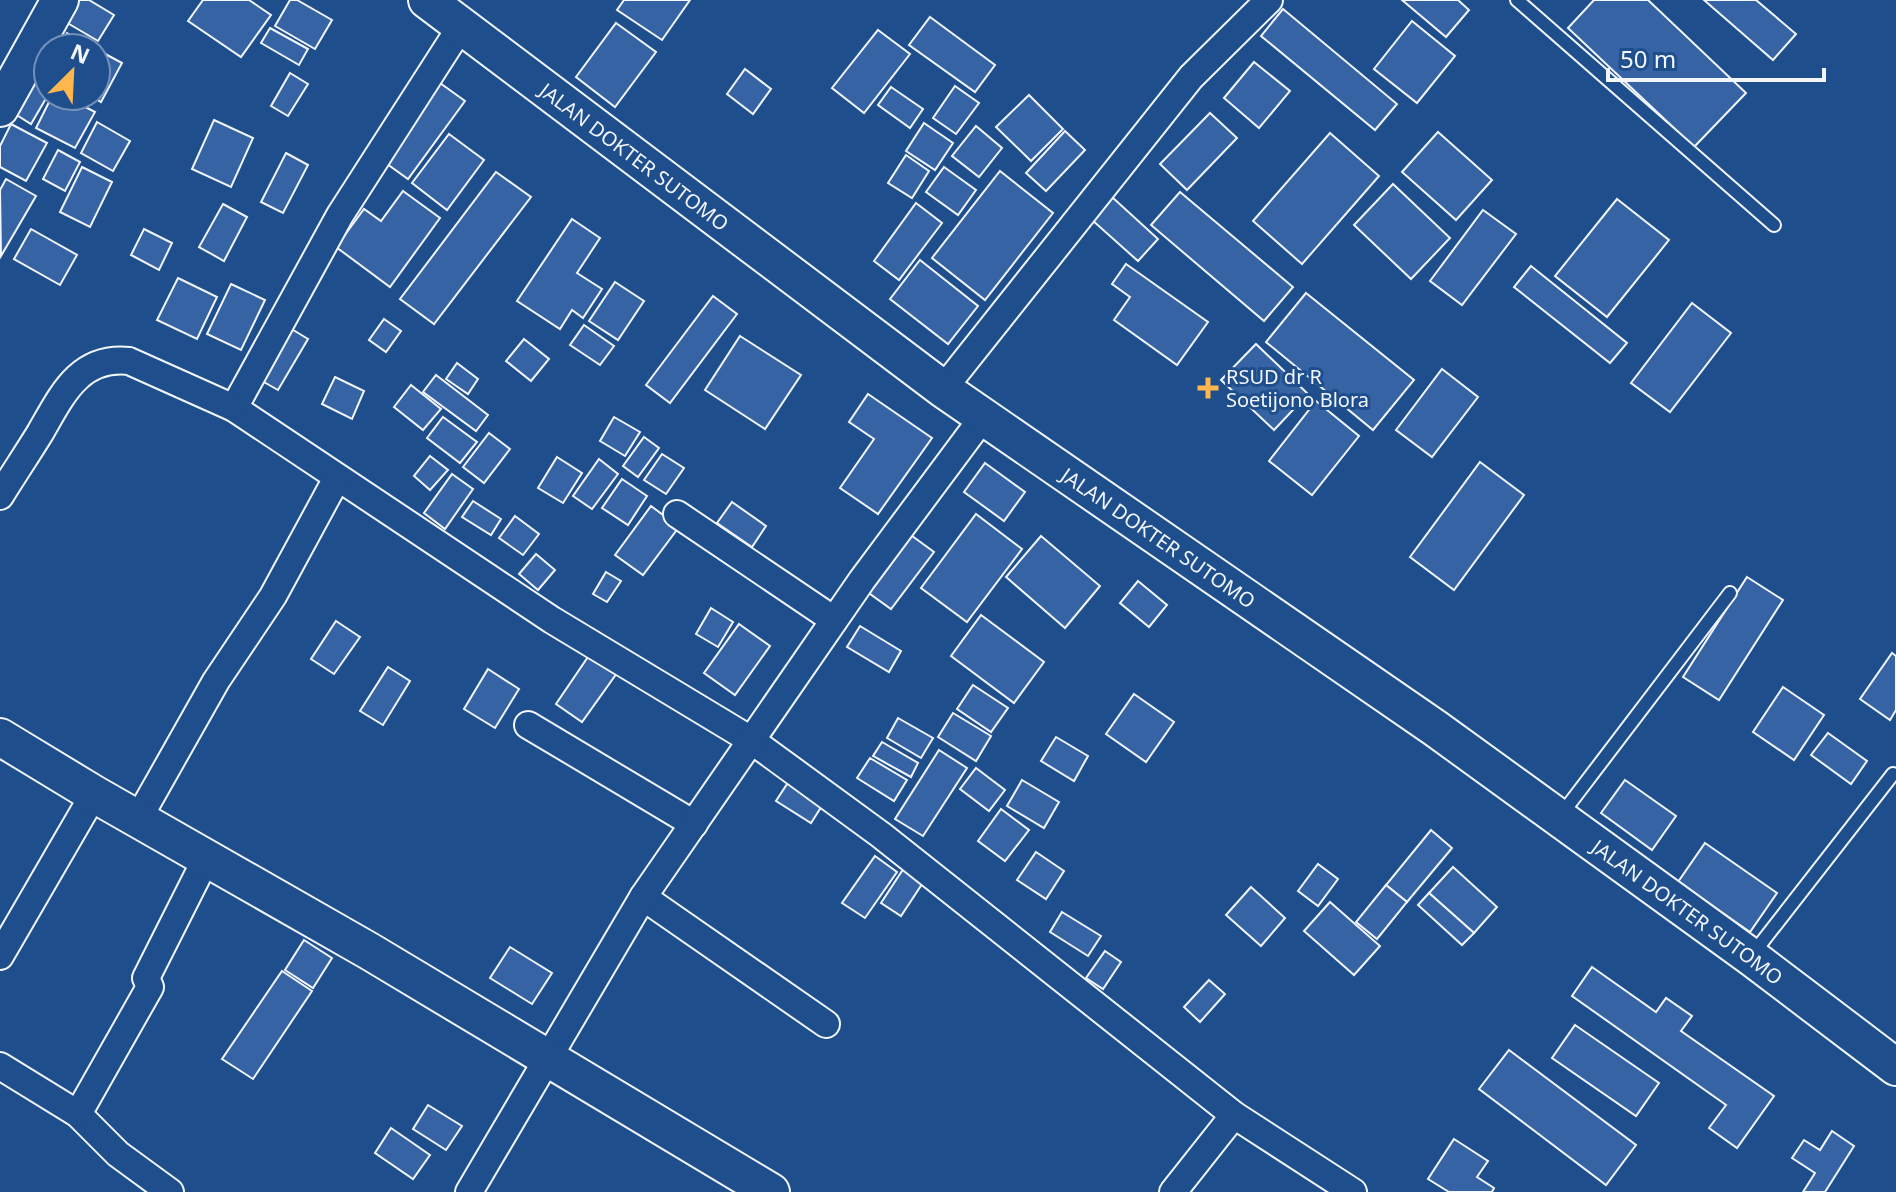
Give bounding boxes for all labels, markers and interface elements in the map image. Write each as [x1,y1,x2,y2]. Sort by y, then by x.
north arrow [32,32,112,112]
scale bar [1608,32,1824,82]
text: N [66,35,95,70]
text: 50 m [1620,42,1676,75]
street label: JALAN DOKTER SUTOMO [533,75,735,237]
place label: RSUD dr R Soetijono Blora [1226,363,1369,413]
marker: RSUD dr R Soetijono Blora [1197,377,1219,399]
street label: JALAN DOKTER SUTOMO [1054,460,1261,614]
street label: JALAN DOKTER SUTOMO [1585,832,1789,990]

